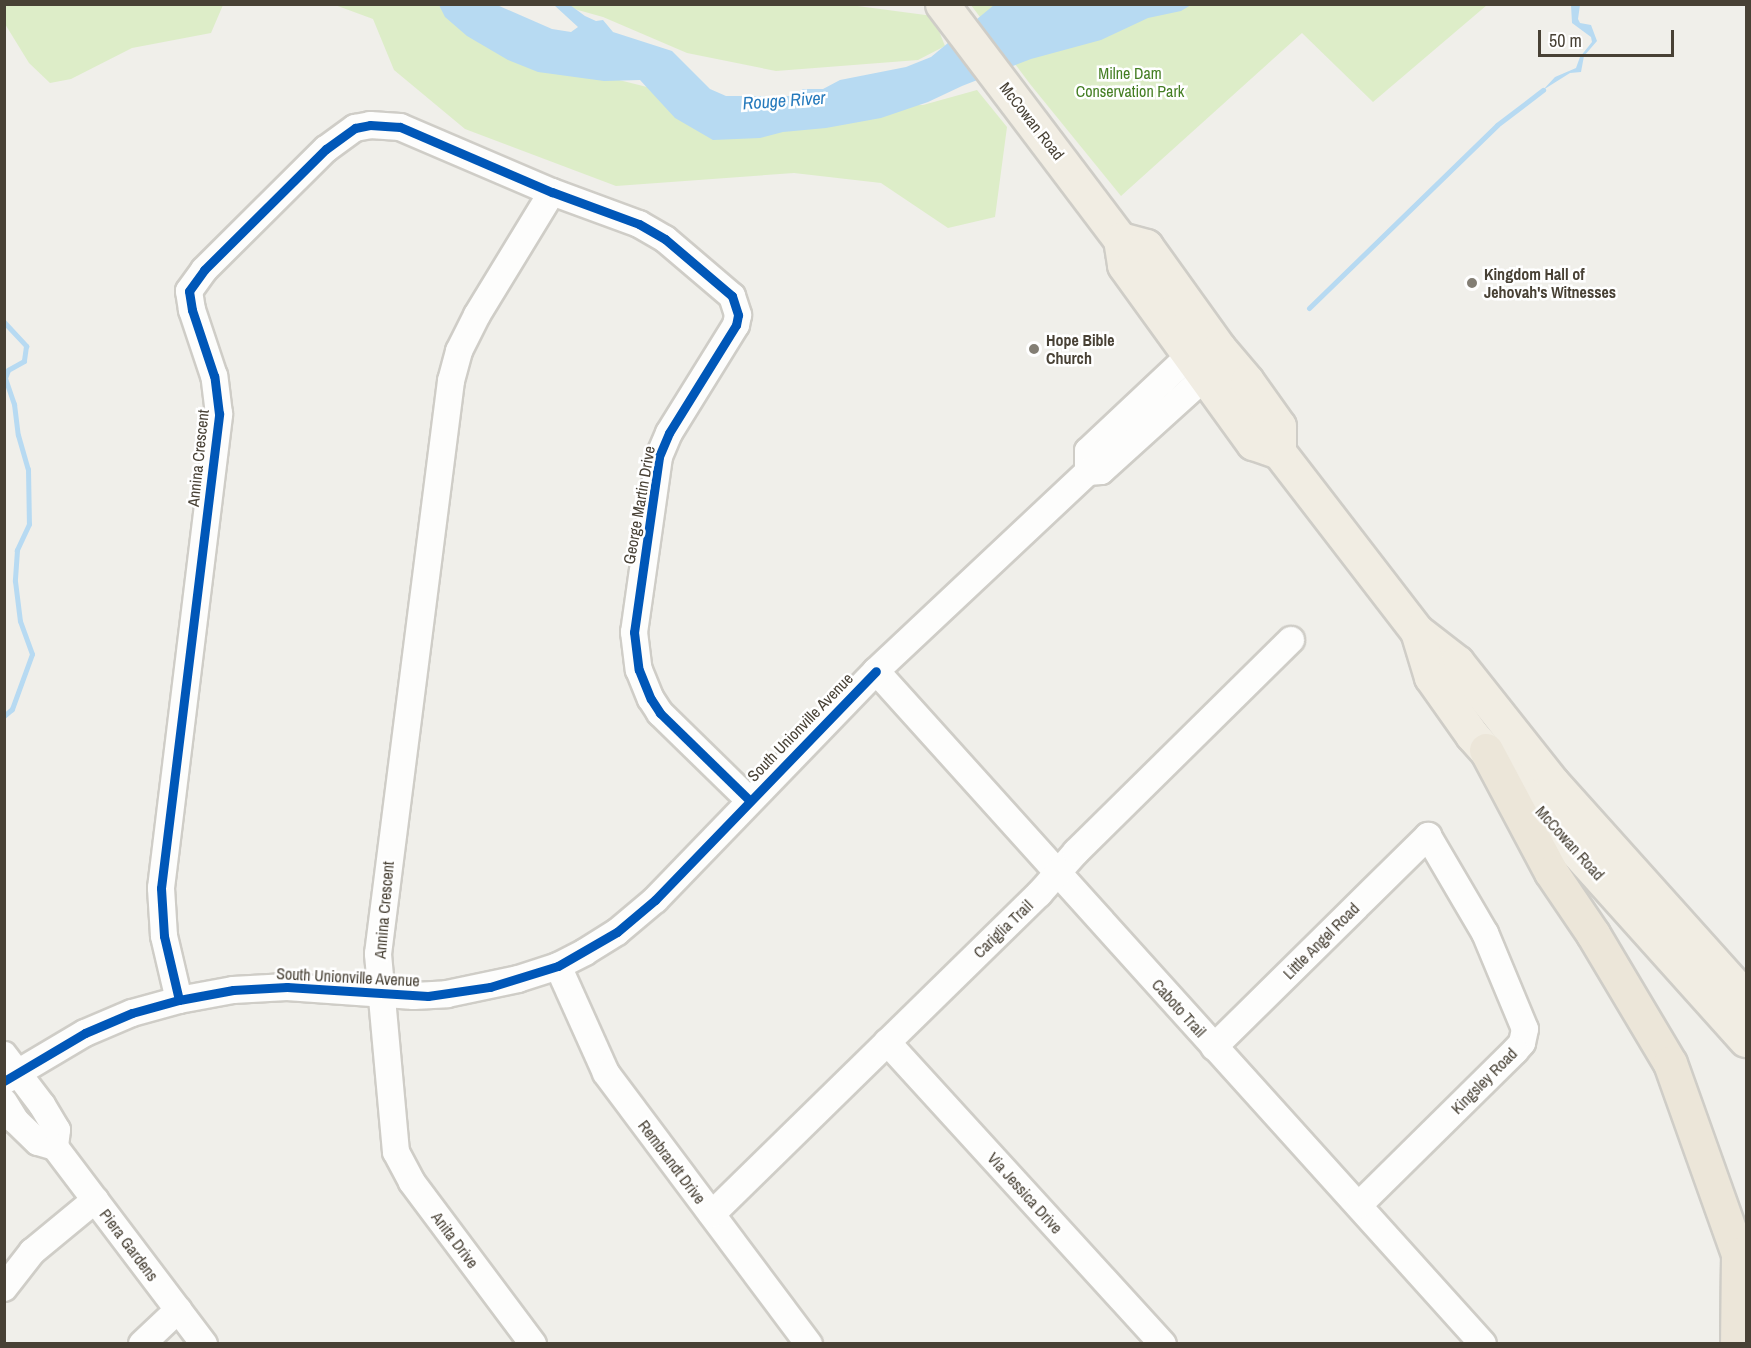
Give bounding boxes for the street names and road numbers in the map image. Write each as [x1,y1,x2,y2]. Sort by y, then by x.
street label: McCowan Road [996,78,1068,164]
street label: Annina Crescent [183,408,213,508]
street label: George Martin Drive [619,444,659,566]
street label: South Unionville Avenue [743,668,857,786]
street label: McCowan Road [1532,802,1608,884]
street label: Annina Crescent [370,860,398,960]
street label: Cariglia Trail [969,896,1037,962]
street label: Little Angel Road [1279,899,1363,983]
street label: South Unionville Avenue [276,964,420,990]
street label: Caboto Trail [1148,975,1210,1041]
street label: Kingsley Road [1447,1044,1521,1118]
street label: Rembrandt Drive [634,1116,710,1208]
street label: Via Jessica Drive [984,1148,1066,1238]
street label: Piera Gardens [96,1205,162,1285]
street label: Anita Drive [428,1208,482,1272]

